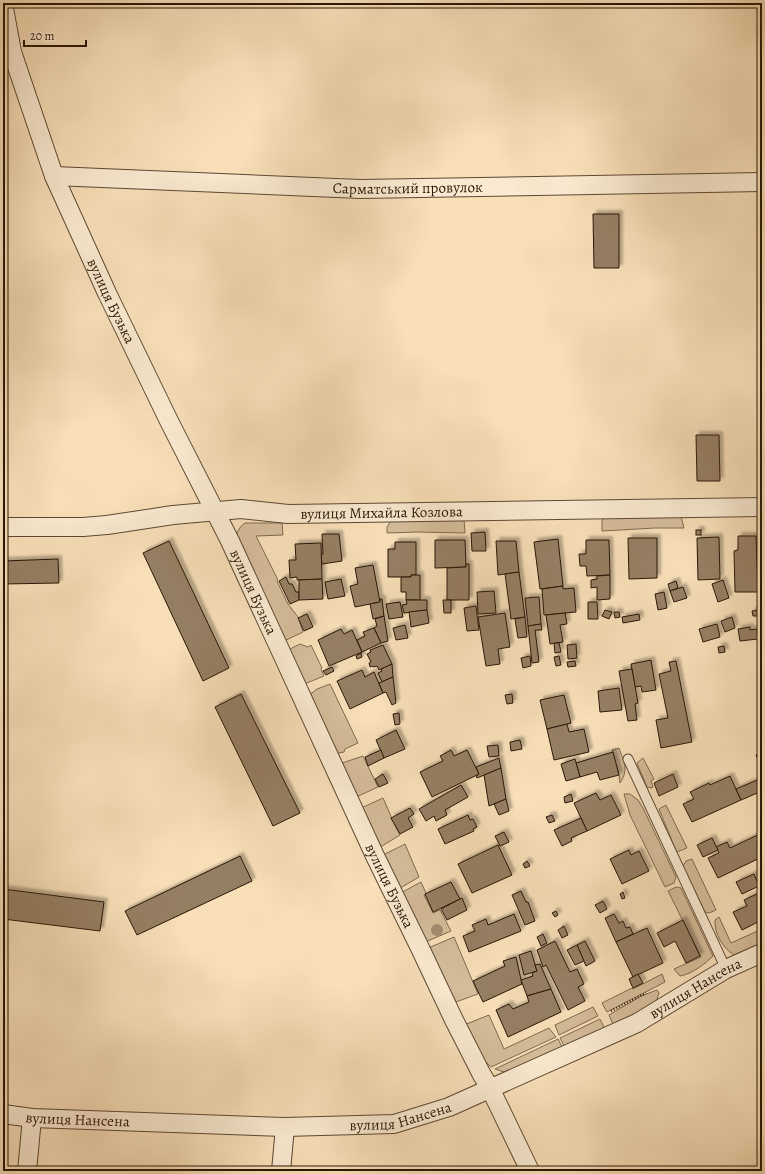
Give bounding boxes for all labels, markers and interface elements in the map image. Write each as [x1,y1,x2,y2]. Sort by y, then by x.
scale bar [24,22,86,48]
text: 20 m [30,28,54,44]
street label: Сарматський провулок [332,177,483,199]
street label: вулиця Бузька [83,255,140,347]
street label: вулиця Михайла Козлова [300,501,463,524]
street label: вулиця Бузька [225,546,282,638]
street label: вулиця Бузька [361,840,419,932]
street label: вулиця Нансена [645,953,745,1023]
street label: вулиця Нансена [349,1097,454,1135]
street label: вулиця Нансена [24,1107,130,1131]

